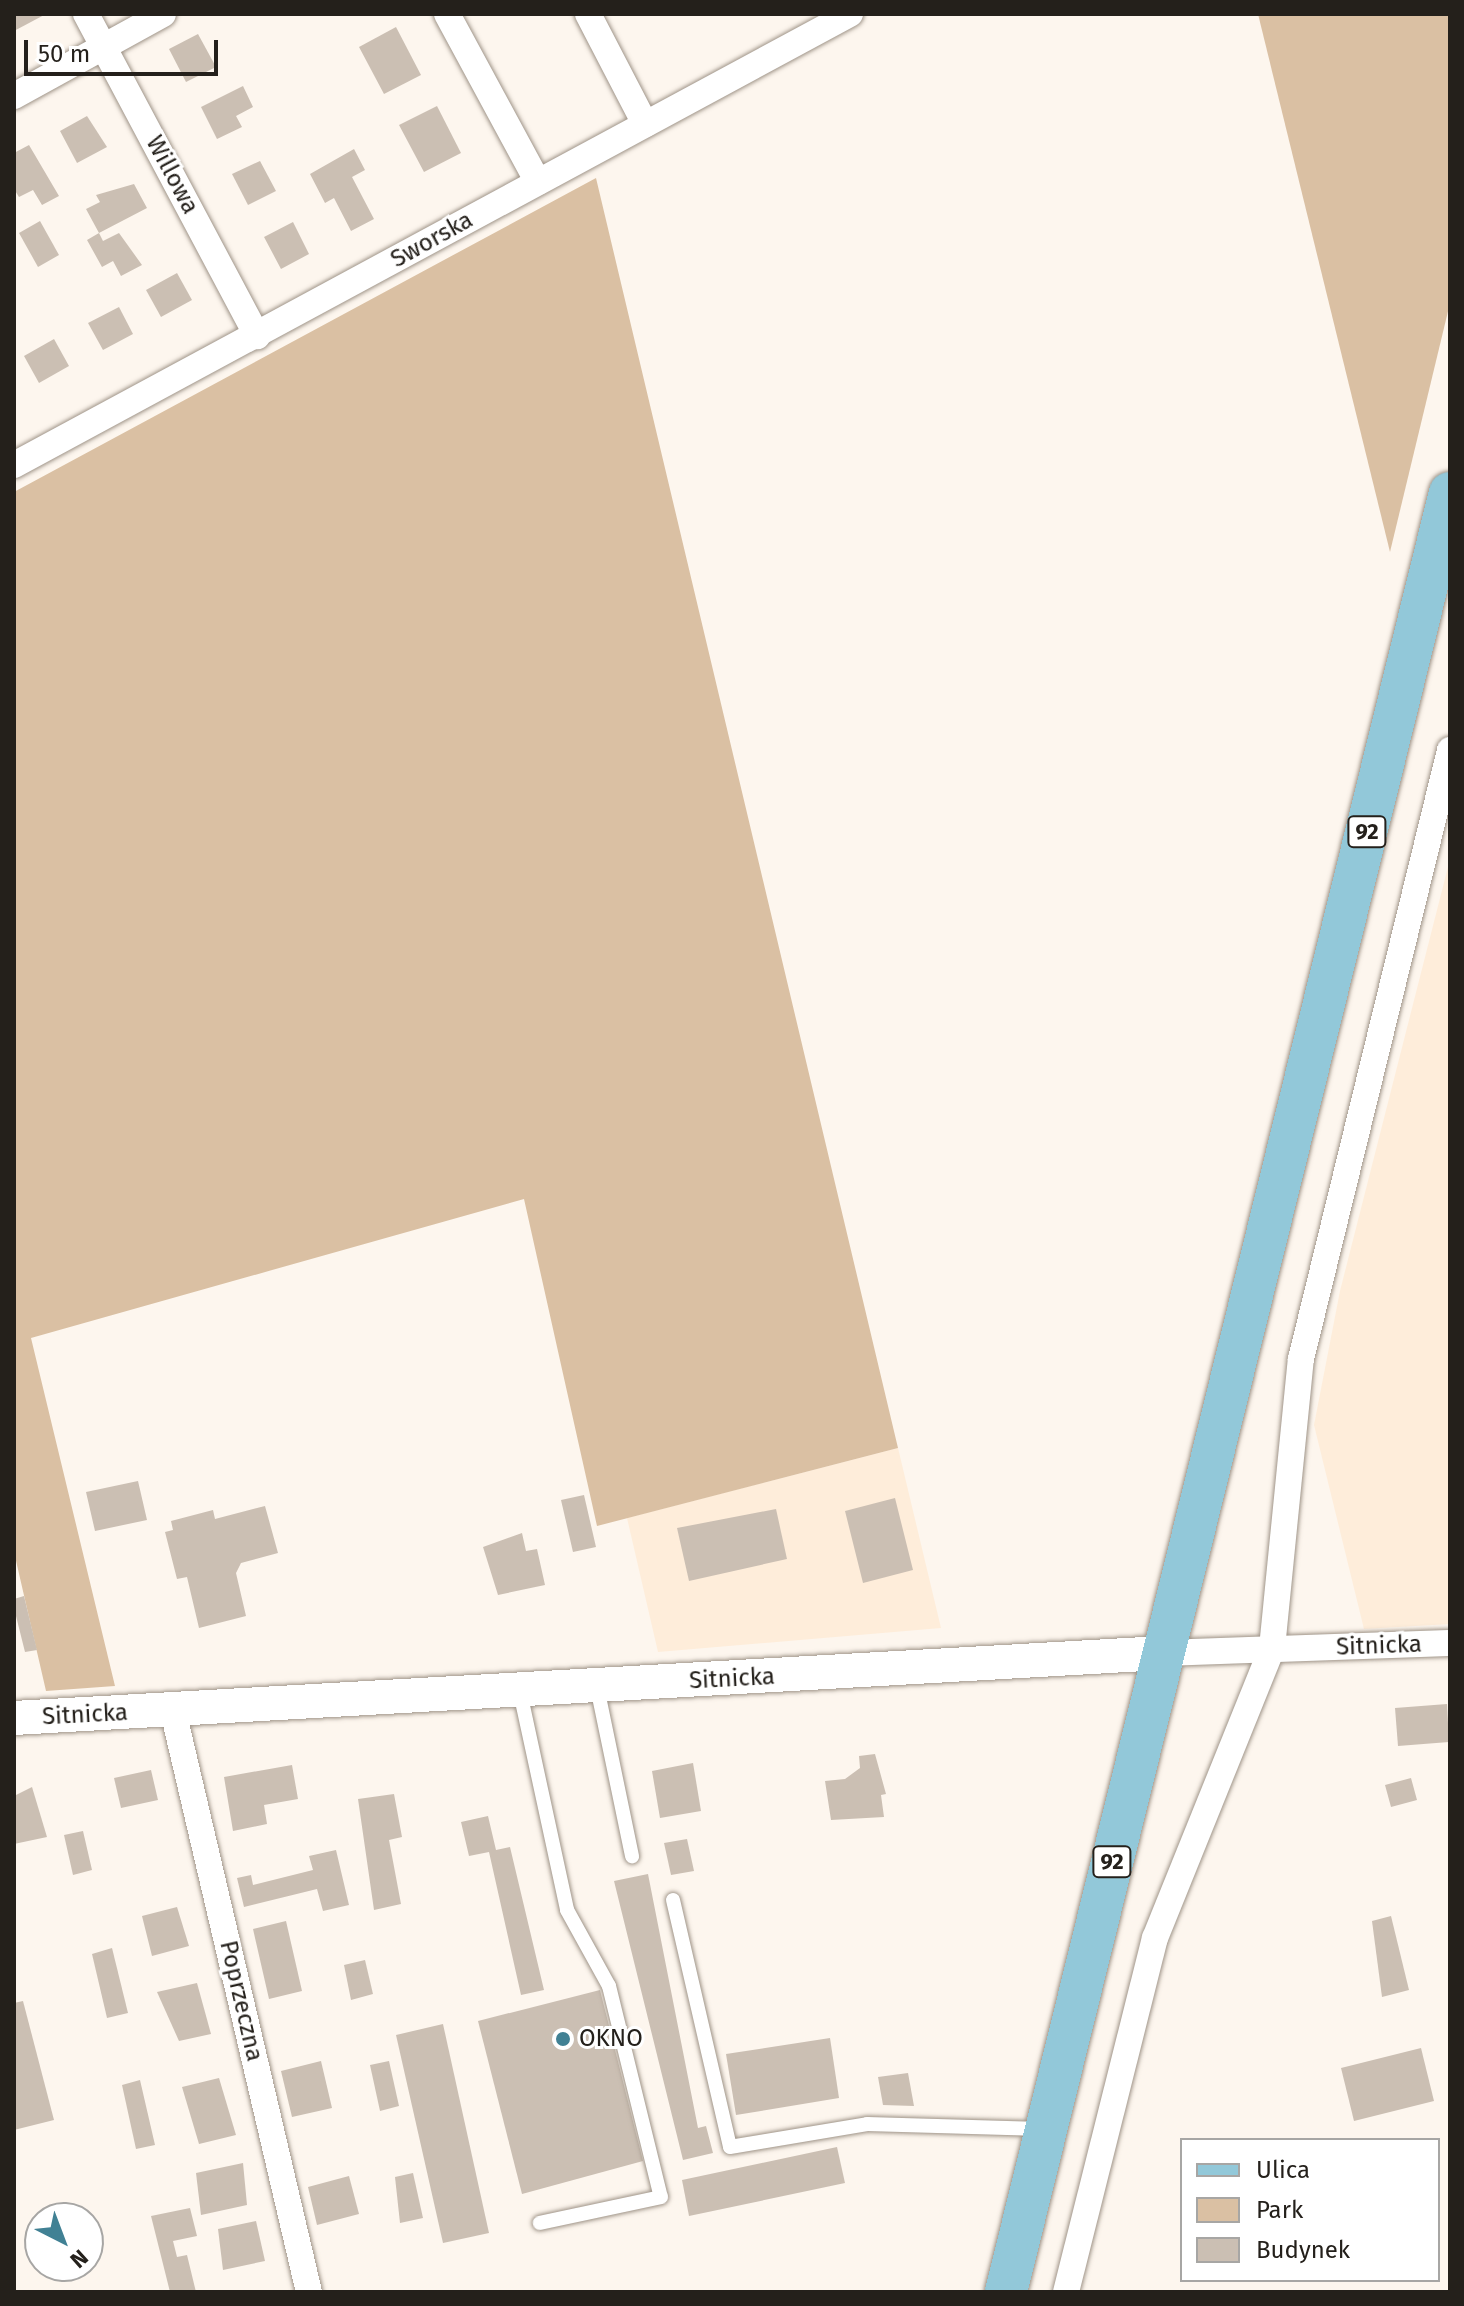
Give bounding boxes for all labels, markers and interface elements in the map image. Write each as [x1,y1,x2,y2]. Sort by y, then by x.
scale bar [28,24,222,74]
text: 50 m [38,40,90,68]
street label: Willowa [139,131,205,219]
street label: Sworska [386,206,478,274]
road number: 92 [1347,814,1387,850]
street label: Sitnicka [1336,1630,1422,1662]
street label: Sitnicka [688,1662,776,1696]
street label: Sitnicka [41,1698,129,1732]
road number: 92 [1092,1844,1132,1880]
street label: Poprzeczna [213,1938,269,2064]
place label: OKNO [579,2025,643,2053]
marker: OKNO [554,2030,572,2048]
legend [1180,2138,1440,2282]
text: Ulica [1256,2156,1310,2184]
text: Park [1256,2196,1303,2224]
north arrow [24,2202,104,2282]
text: Budynek [1256,2236,1350,2264]
text: N [65,2244,94,2274]

